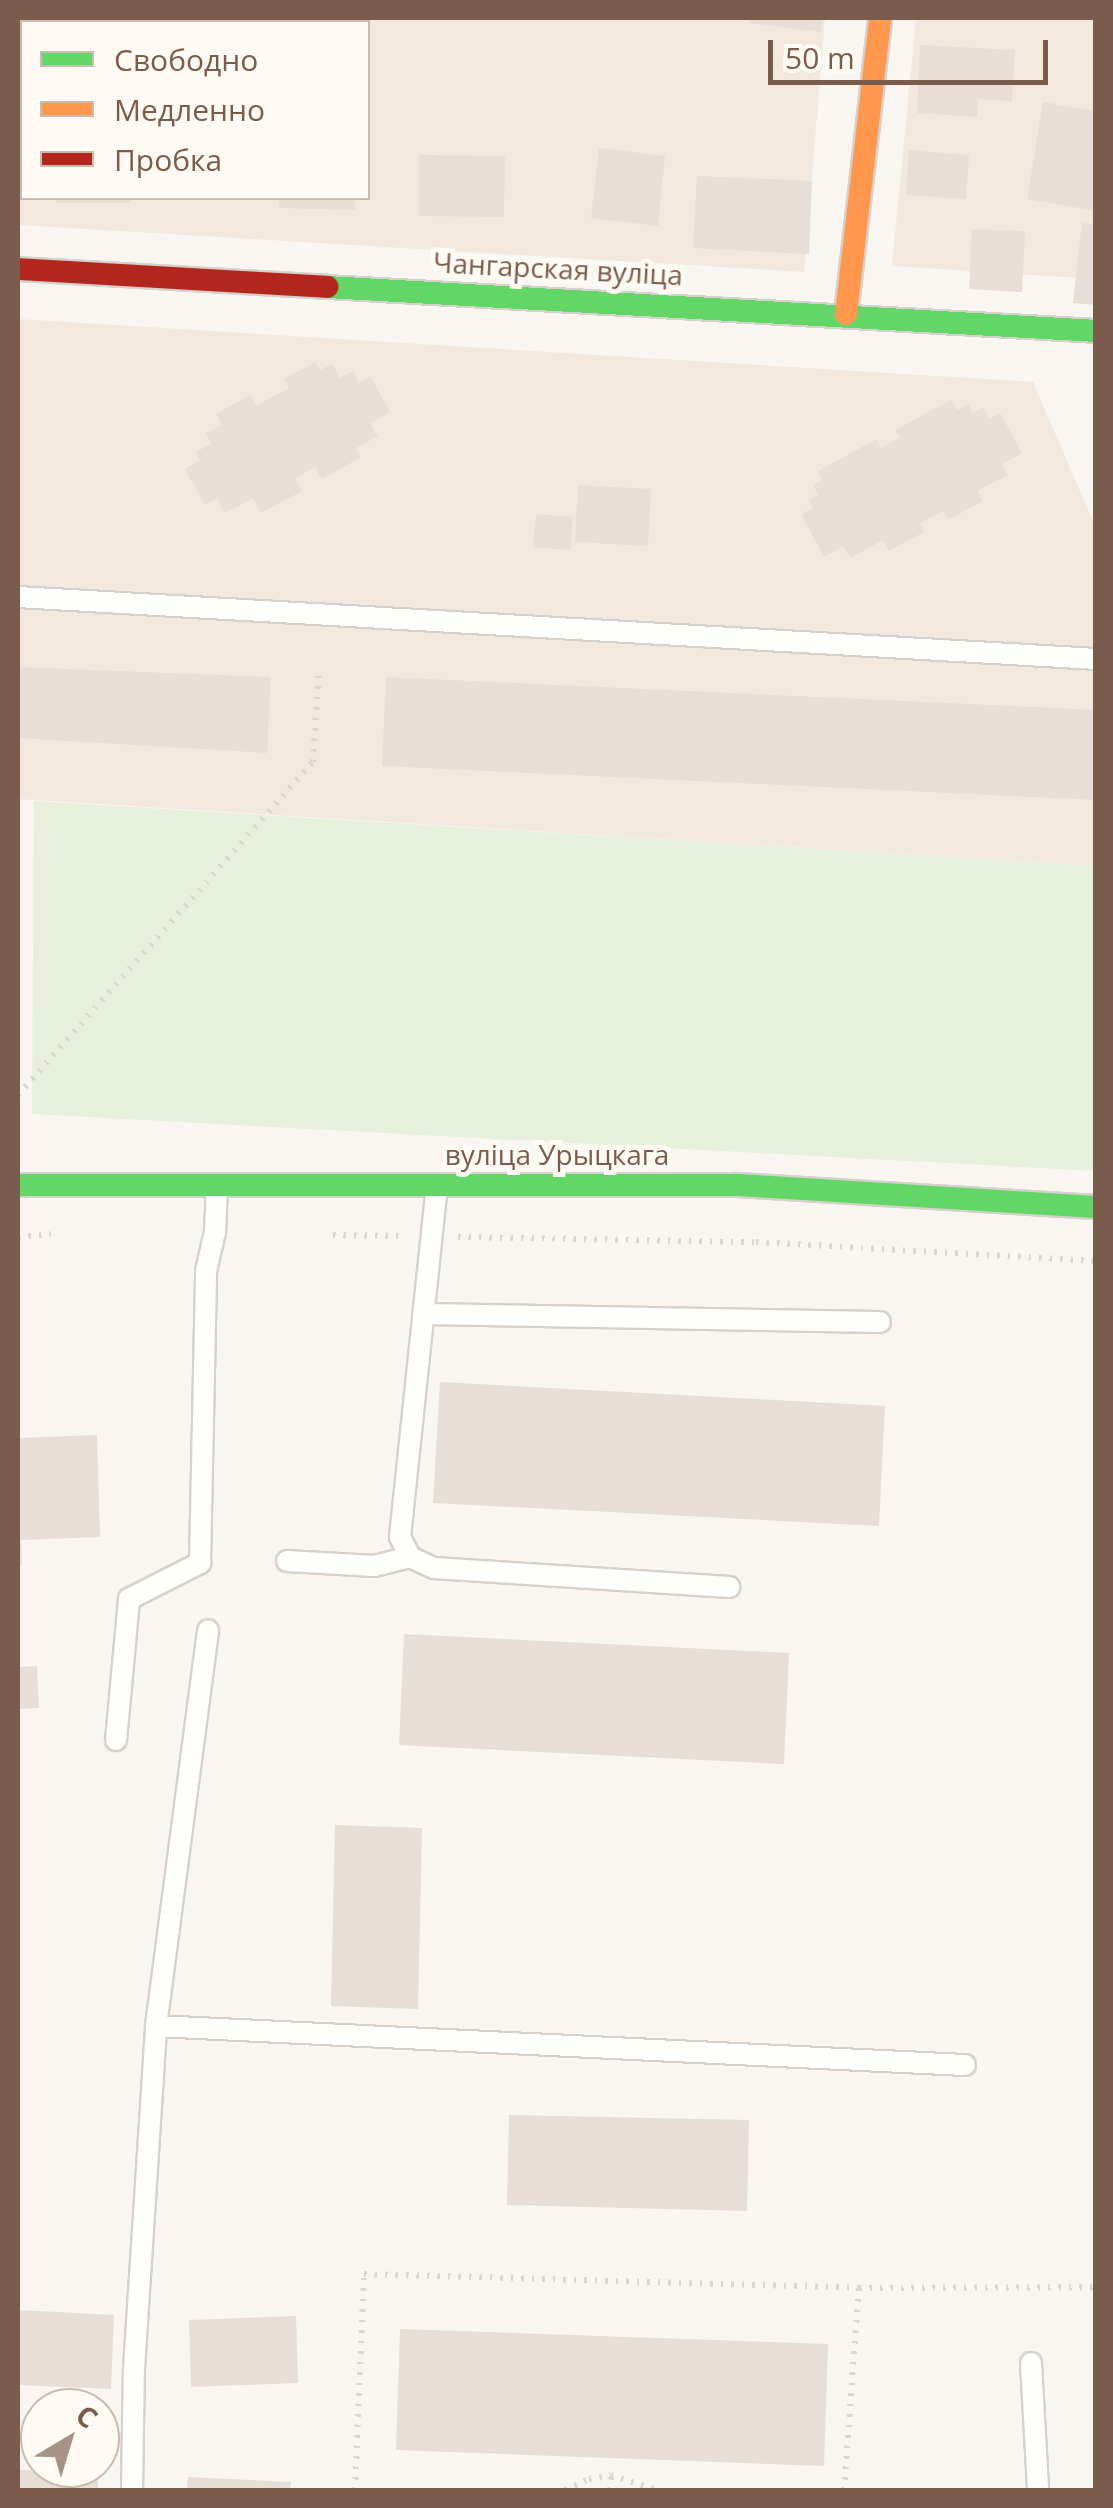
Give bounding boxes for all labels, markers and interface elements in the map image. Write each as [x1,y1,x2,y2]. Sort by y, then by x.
legend [20,20,370,200]
scale bar [773,20,1053,82]
text: 50 m [785,37,855,78]
text: Свободно [114,39,258,80]
text: Медленно [114,89,265,130]
text: Пробка [114,139,222,180]
street label: Чангарская вуліца [432,245,684,291]
street label: вуліца Урыцкага [445,1137,669,1171]
north arrow [20,2388,120,2488]
text: С [69,2395,106,2436]

